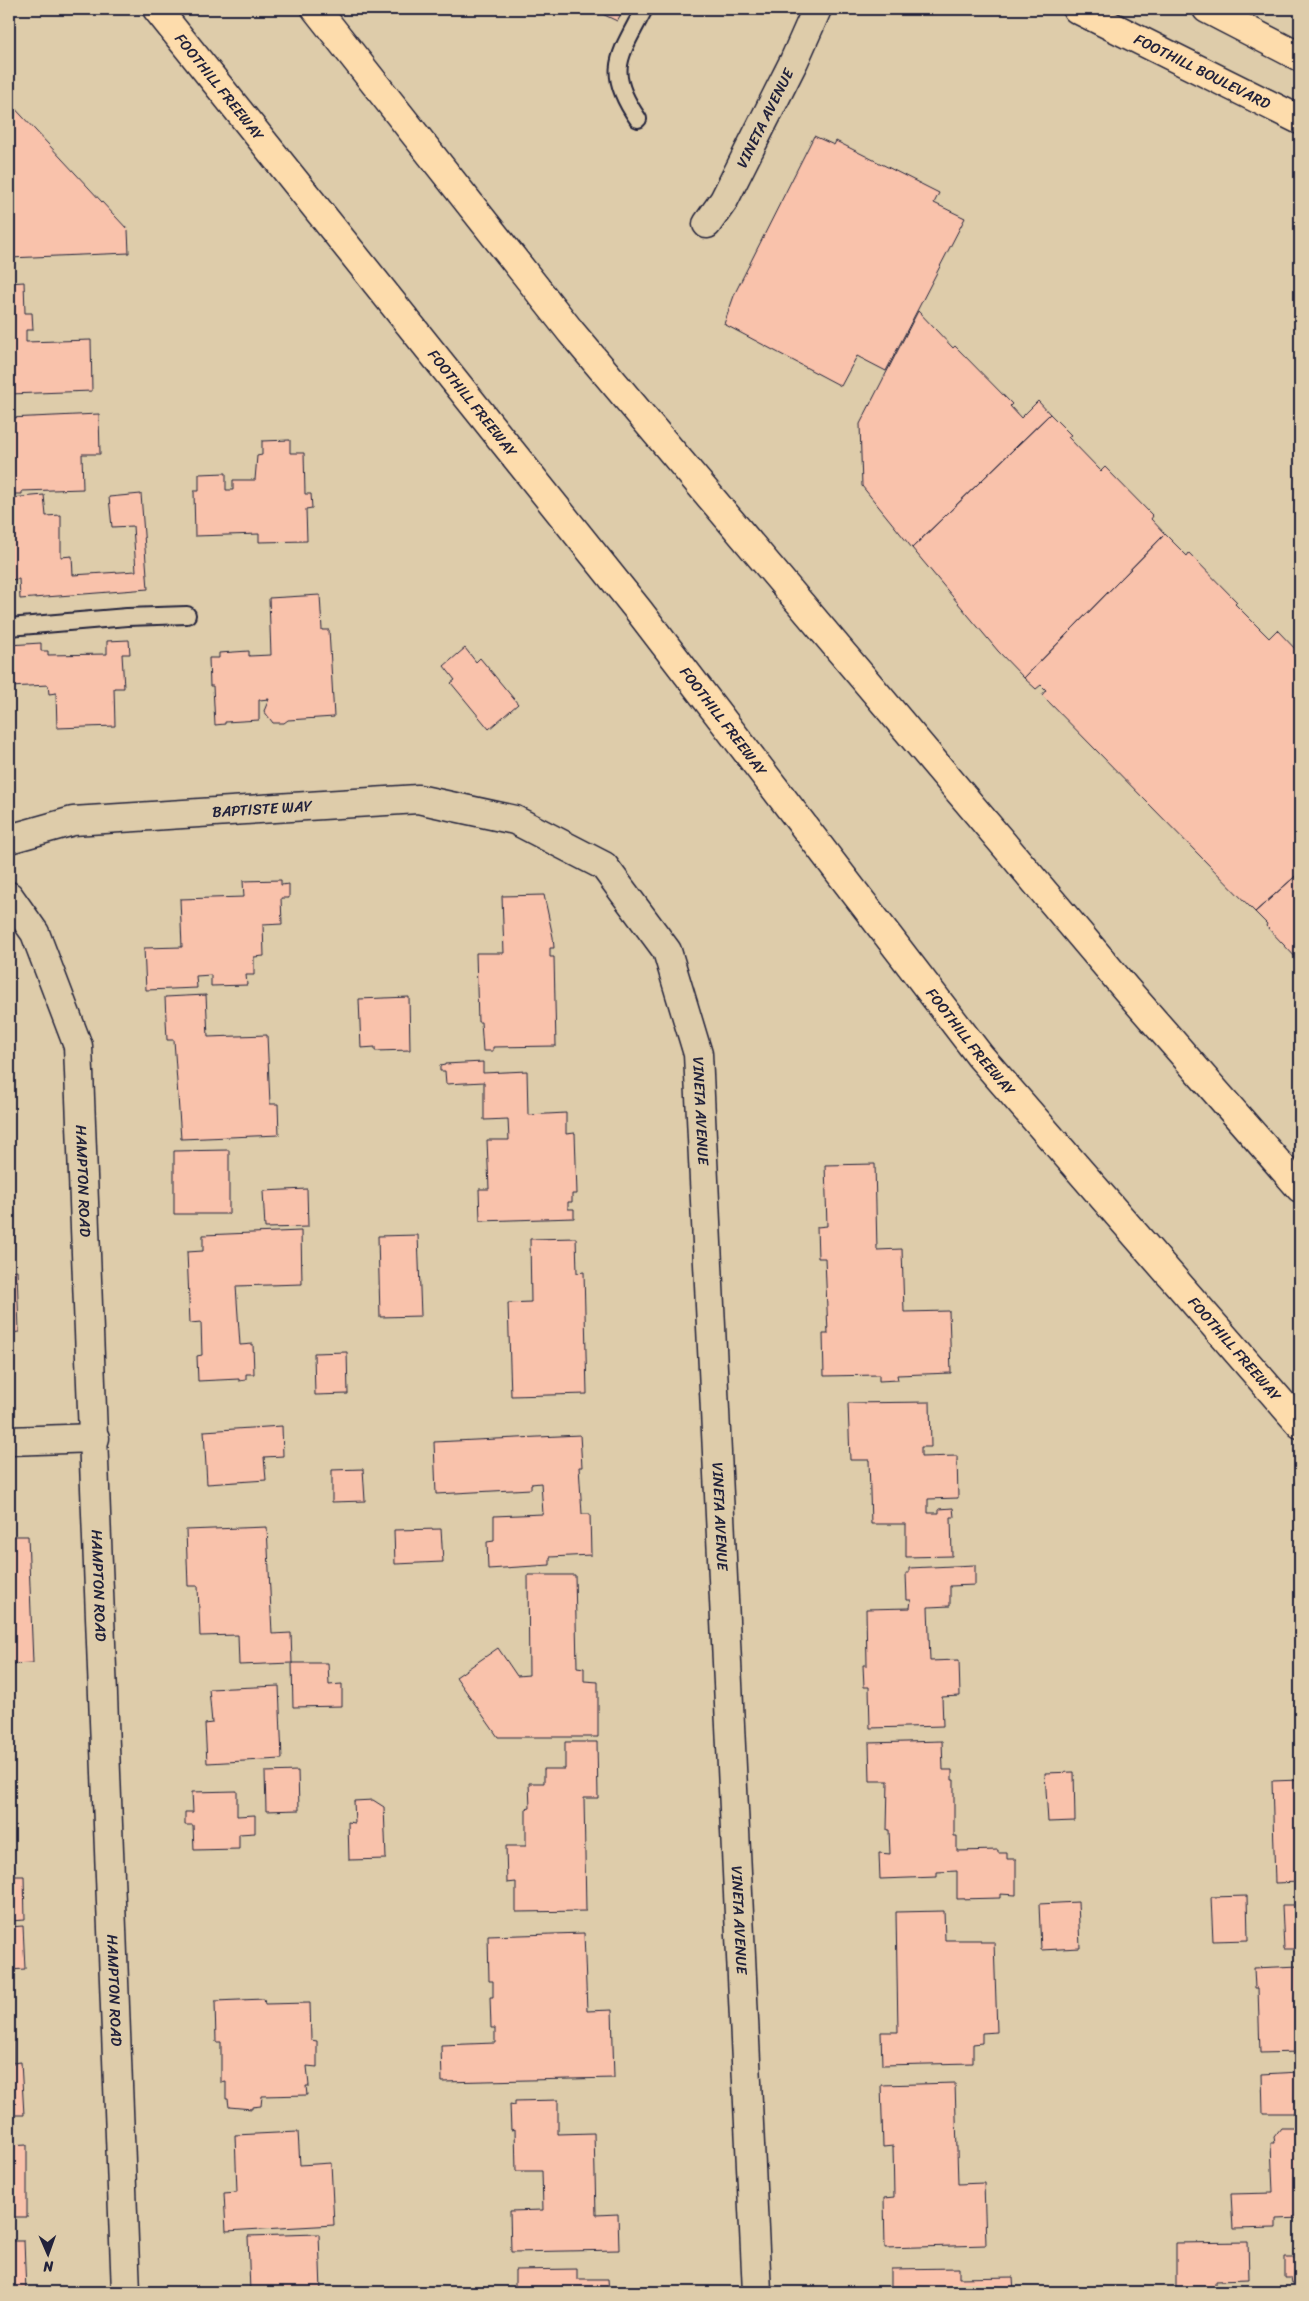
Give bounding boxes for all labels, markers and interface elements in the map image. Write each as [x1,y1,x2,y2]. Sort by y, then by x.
street label: FOOTHILL BOULEVARD [1129,26,1275,116]
street label: FOOTHILL FREEWAY [168,27,271,147]
street label: VINETA AVENUE [729,62,802,173]
street label: FOOTHILL FREEWAY [421,343,525,464]
street label: FOOTHILL FREEWAY [673,661,774,782]
street label: BAPTISTE WAY [211,793,315,825]
street label: FOOTHILL FREEWAY [919,982,1023,1102]
street label: VINETA AVENUE [685,1056,716,1167]
street label: HAMPTON ROAD [68,1124,98,1237]
street label: FOOTHILL FREEWAY [1181,1290,1288,1408]
street label: VINETA AVENUE [704,1462,736,1573]
street label: HAMPTON ROAD [84,1529,114,1642]
street label: VINETA AVENUE [724,1865,755,1977]
street label: HAMPTON ROAD [99,1934,130,2047]
north arrow [22,2228,72,2278]
text: N [43,2254,55,2279]

